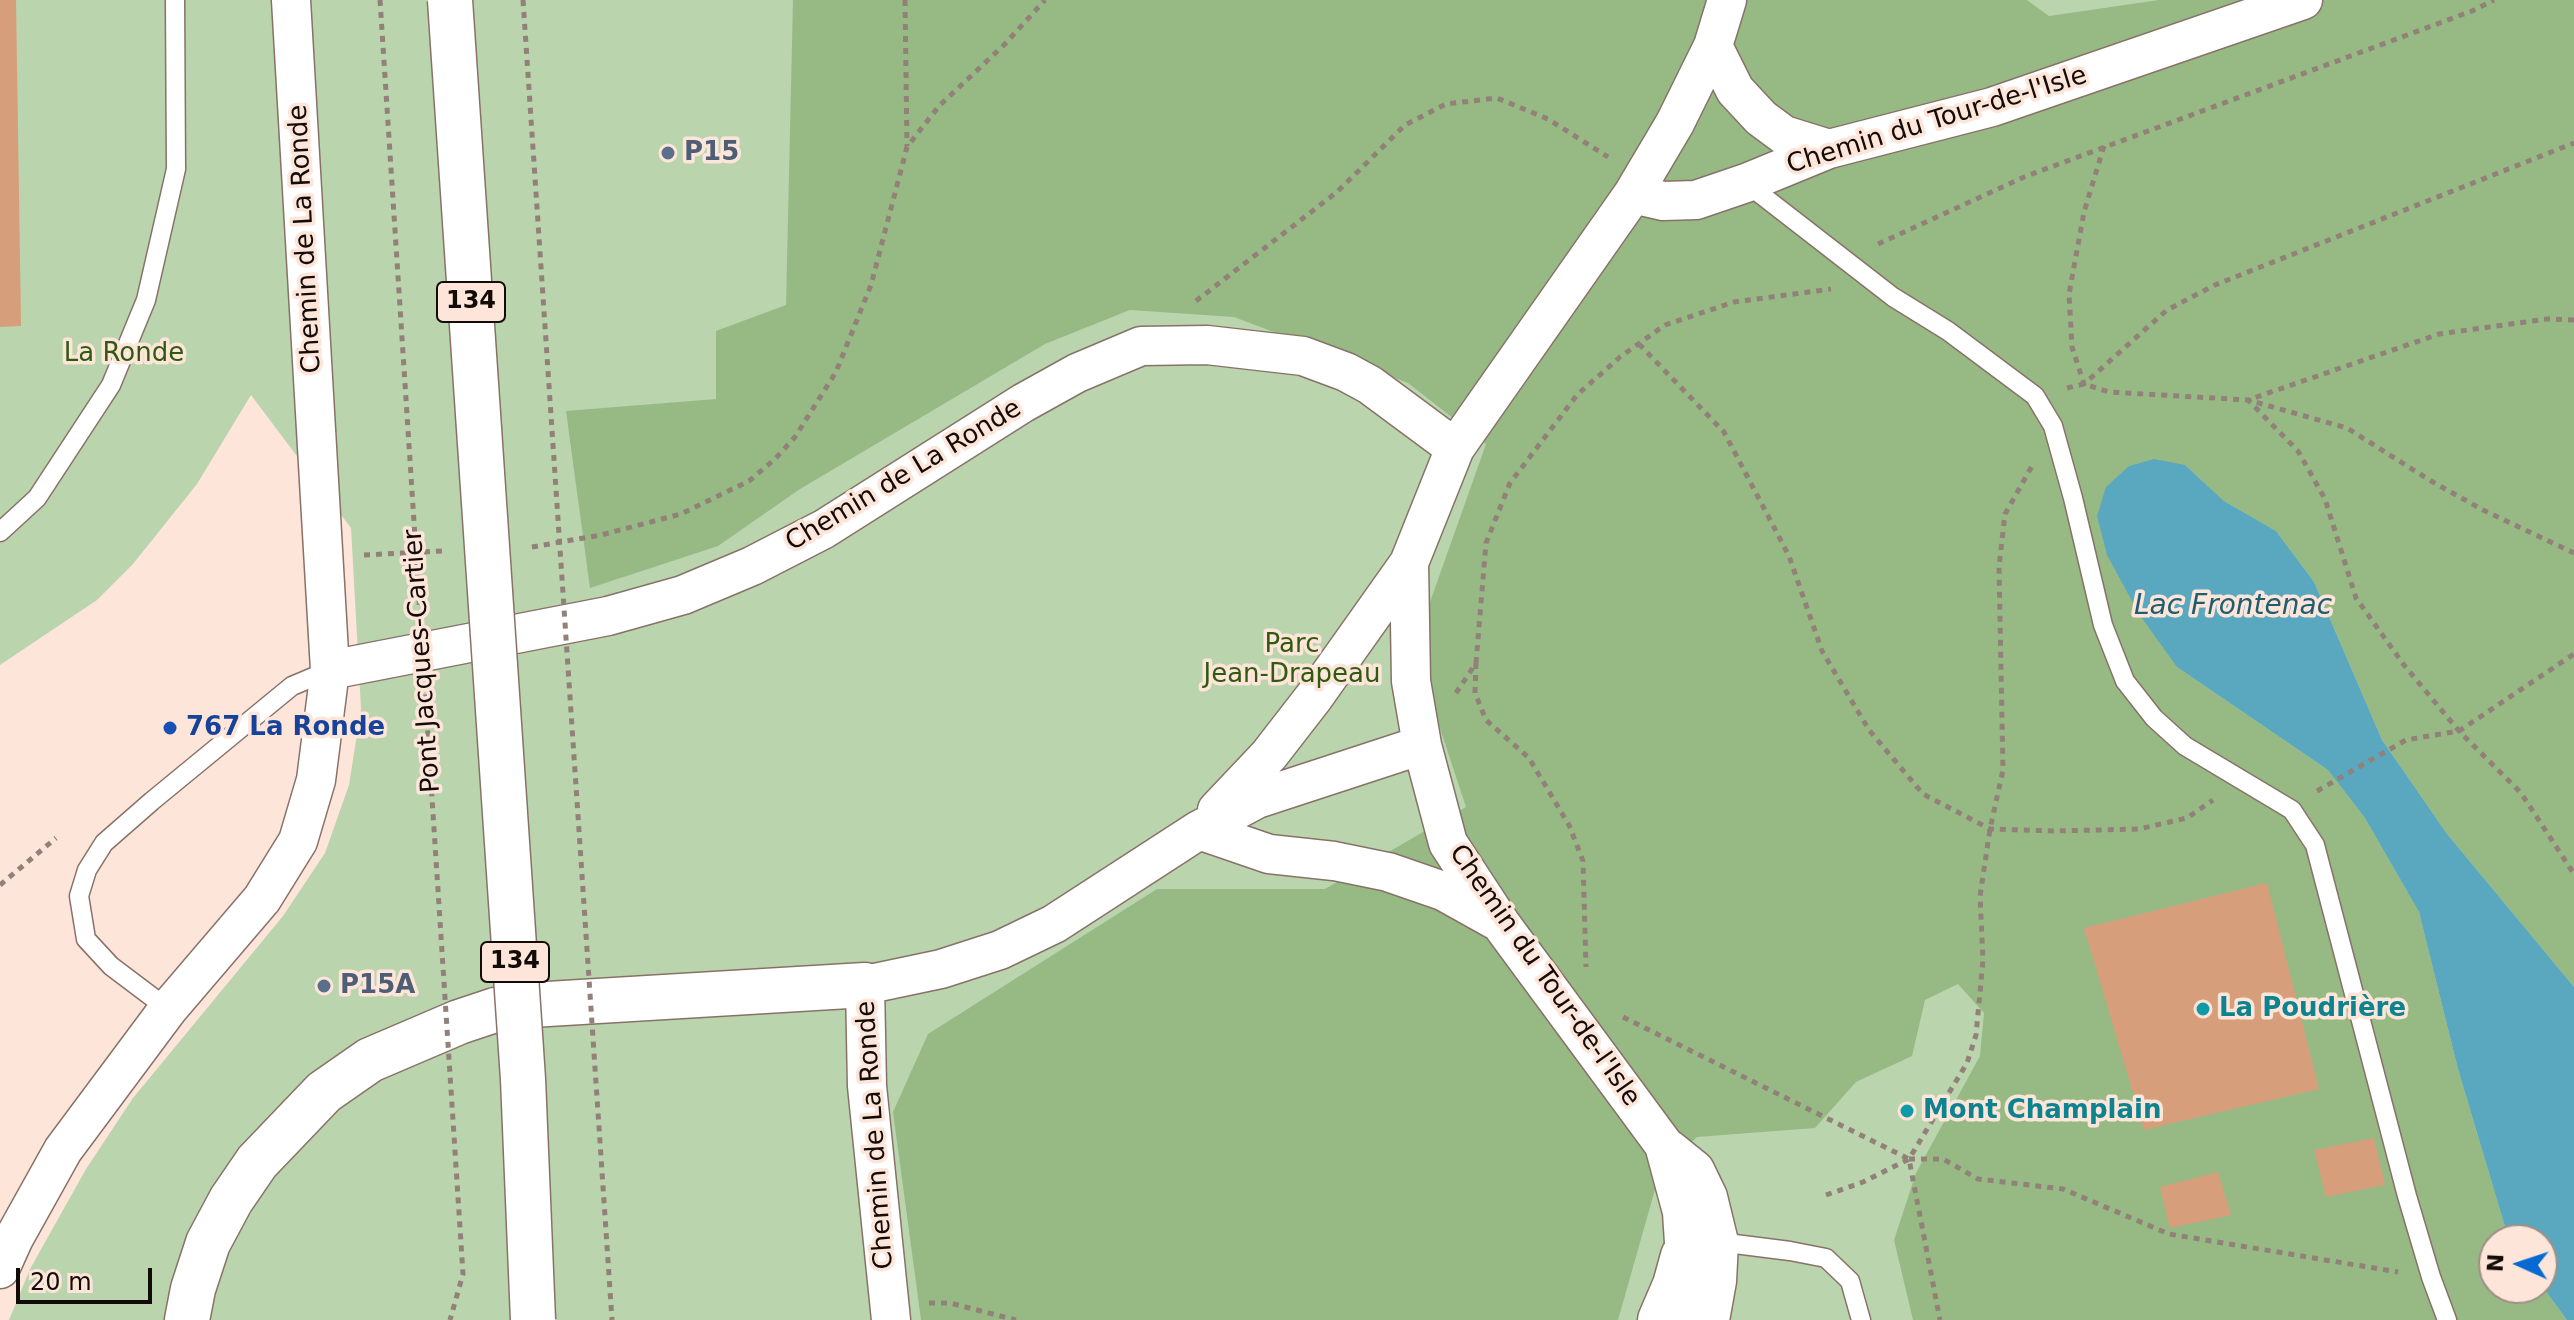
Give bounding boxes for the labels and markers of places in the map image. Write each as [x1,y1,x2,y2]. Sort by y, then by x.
place label: P15 [684,137,739,169]
marker: P15 [659,144,677,162]
place label: 767 La Ronde [186,712,385,744]
marker: 767 La Ronde [161,719,179,737]
place label: P15A [340,970,415,1002]
marker: P15A [315,977,333,995]
place label: La Poudrière [2219,993,2406,1025]
marker: La Poudrière [2194,1000,2212,1018]
place label: Mont Champlain [1923,1095,2161,1127]
marker: Mont Champlain [1898,1102,1916,1120]

